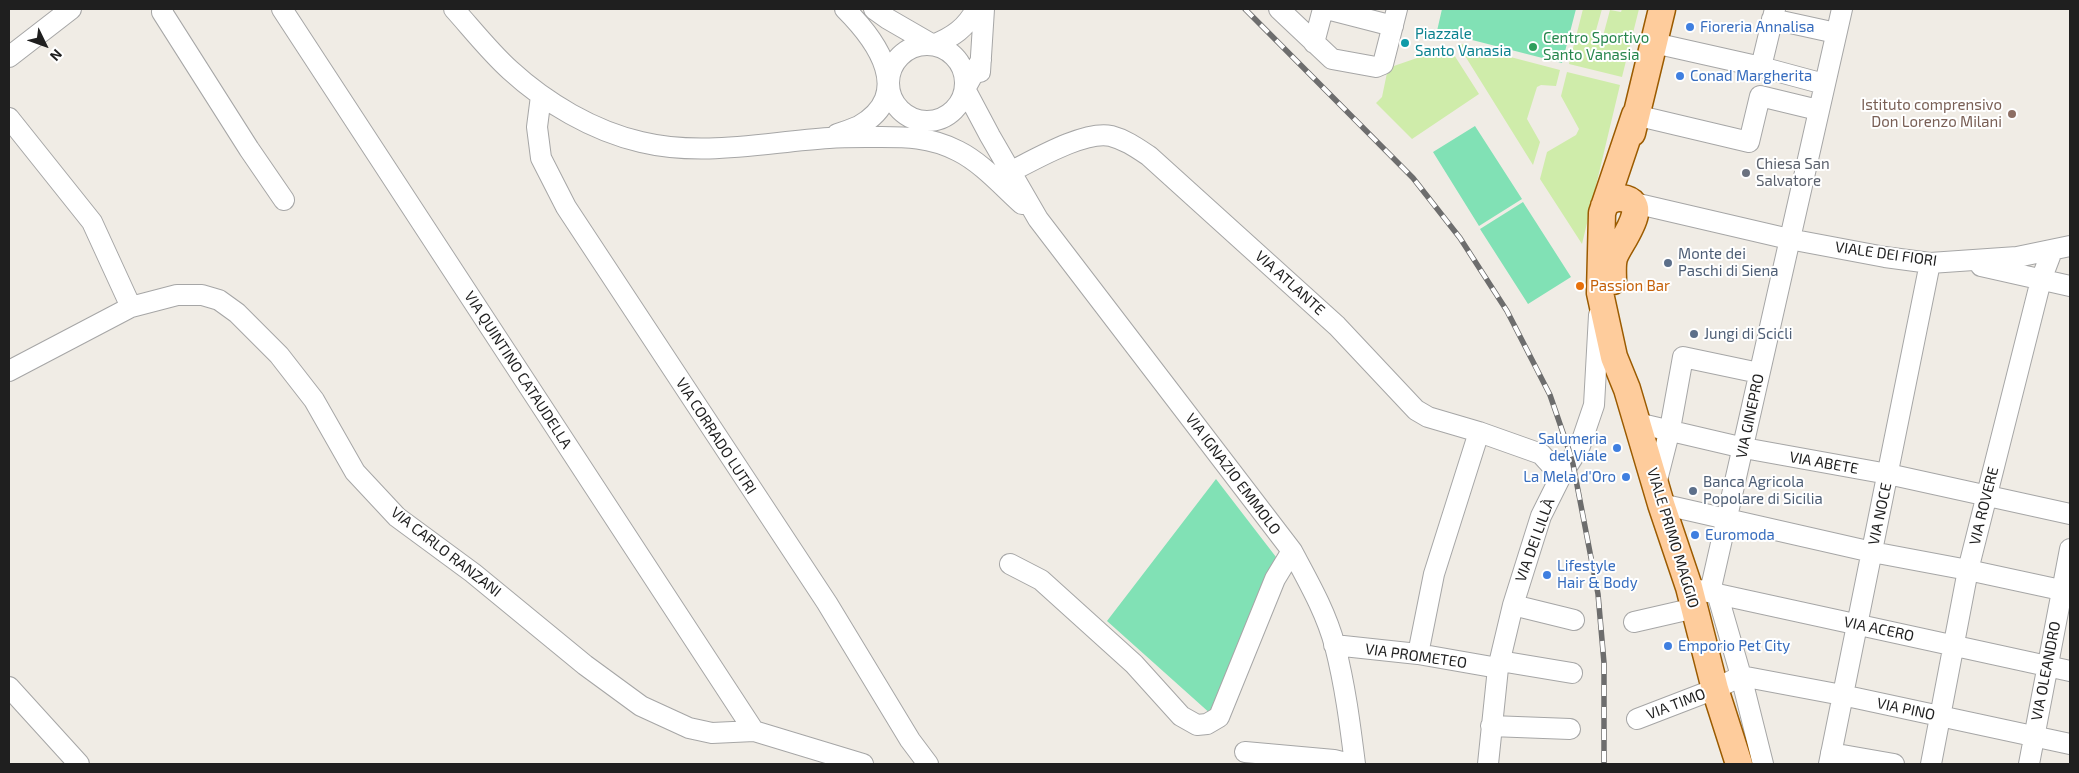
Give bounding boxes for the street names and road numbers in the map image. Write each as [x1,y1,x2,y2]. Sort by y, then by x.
street label: VIALE DEI FIORI [1834,238,1938,270]
street label: VIA ATLANTE [1251,247,1329,319]
street label: VIA QUINTINO CATAUDELLA [460,288,576,452]
street label: VIA GINEPRO [1732,372,1768,460]
street label: VIA CORRADO LUTRI [672,375,760,497]
street label: VIA IGNAZIO EMMOLO [1182,410,1284,538]
street label: VIA ABETE [1788,448,1860,478]
street label: VIA ROVERE [1966,465,2002,547]
street label: VIALE PRIMO MAGGIO [1643,466,1703,610]
street label: VIA NOCE [1865,481,1895,547]
street label: VIA DEI LILLÀ [1512,496,1558,584]
street label: VIA CARLO RANZANI [387,503,505,601]
street label: VIA ACERO [1842,613,1916,645]
street label: VIA OLEANDRO [2028,620,2064,722]
street label: VIA PROMETEO [1364,640,1468,672]
street label: VIA TIMO [1644,685,1708,723]
street label: VIA PINO [1875,694,1937,724]

